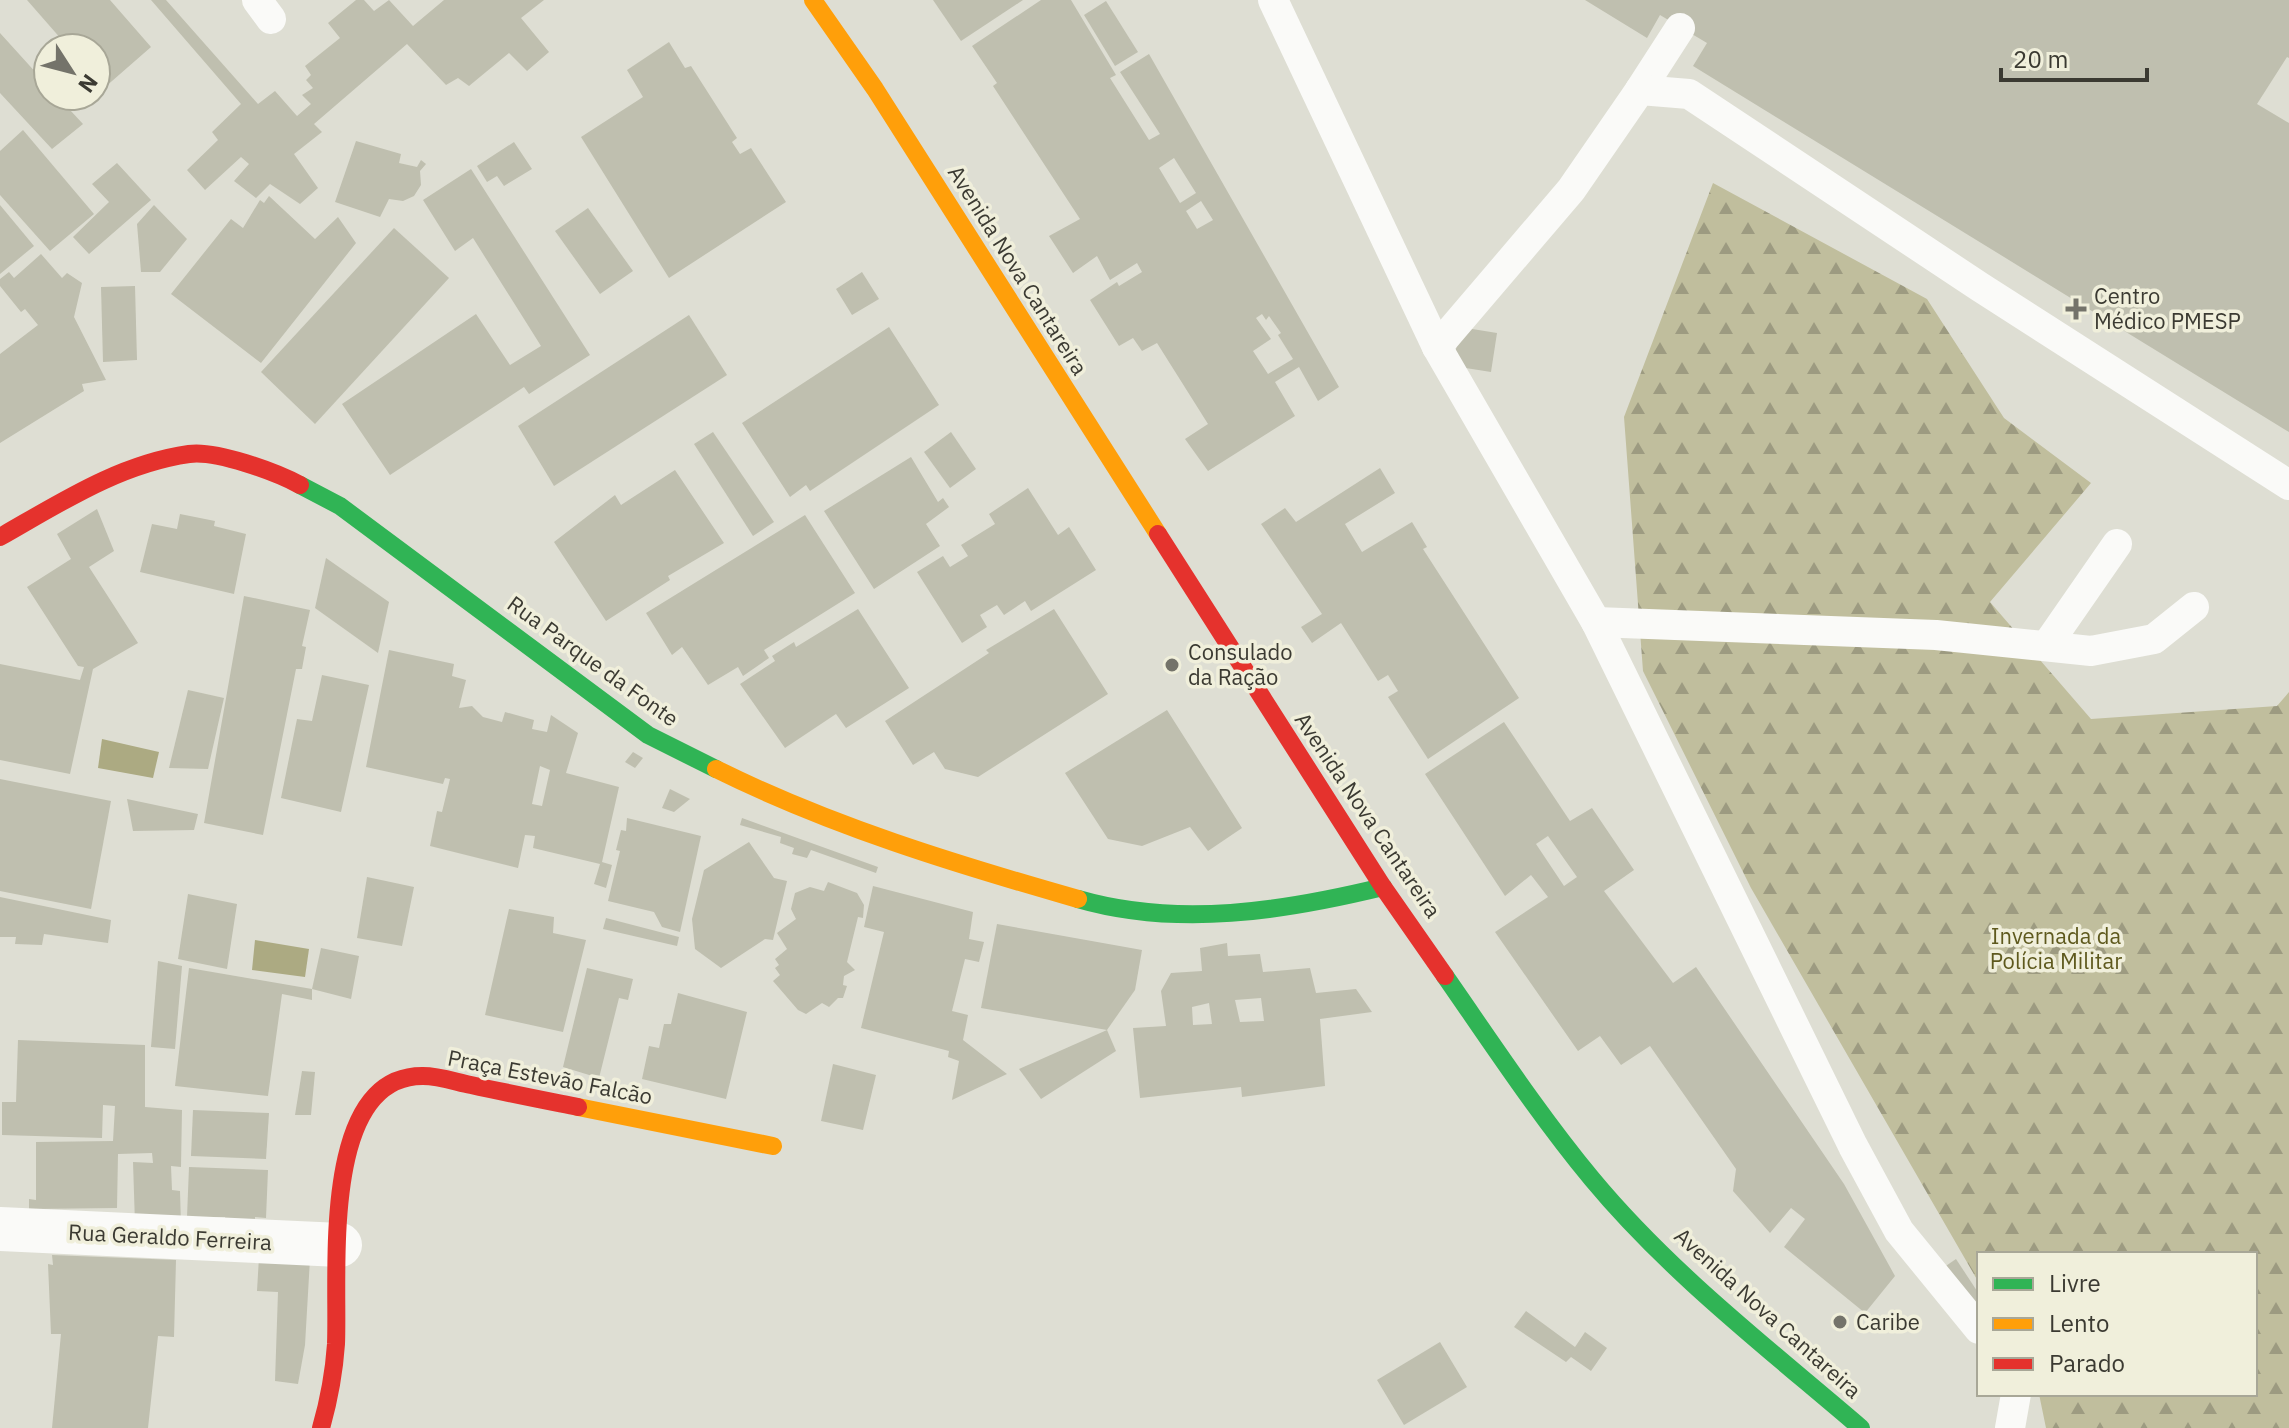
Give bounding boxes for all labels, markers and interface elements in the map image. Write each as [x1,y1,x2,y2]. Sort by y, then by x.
north arrow [32,32,112,112]
scale bar [2001,32,2147,82]
text: 20 m [2013,43,2068,75]
text: N [72,69,105,99]
street label: Avenida Nova Cantareira [942,159,1095,380]
place label: Centro Médico PMESP [2094,281,2241,335]
marker: Centro Médico PMESP [2065,298,2087,320]
street label: Rua Parque da Fonte [502,589,685,733]
place label: Consulado da Ração [1188,637,1293,691]
marker: Consulado da Ração [1163,656,1181,674]
street label: Avenida Nova Cantareira [1289,706,1448,923]
park label: Invernada da Polícia Militar [1990,921,2122,975]
street label: Praça Estevão Falcão [445,1042,655,1111]
street label: Rua Geraldo Ferreira [67,1217,273,1256]
street label: Avenida Nova Cantareira [1669,1221,1868,1405]
legend [1977,1252,2257,1396]
text: Livre [2049,1267,2101,1299]
place label: Caribe [1856,1307,1920,1336]
text: Lento [2049,1307,2109,1339]
marker: Caribe [1831,1313,1849,1331]
text: Parado [2049,1347,2125,1379]

